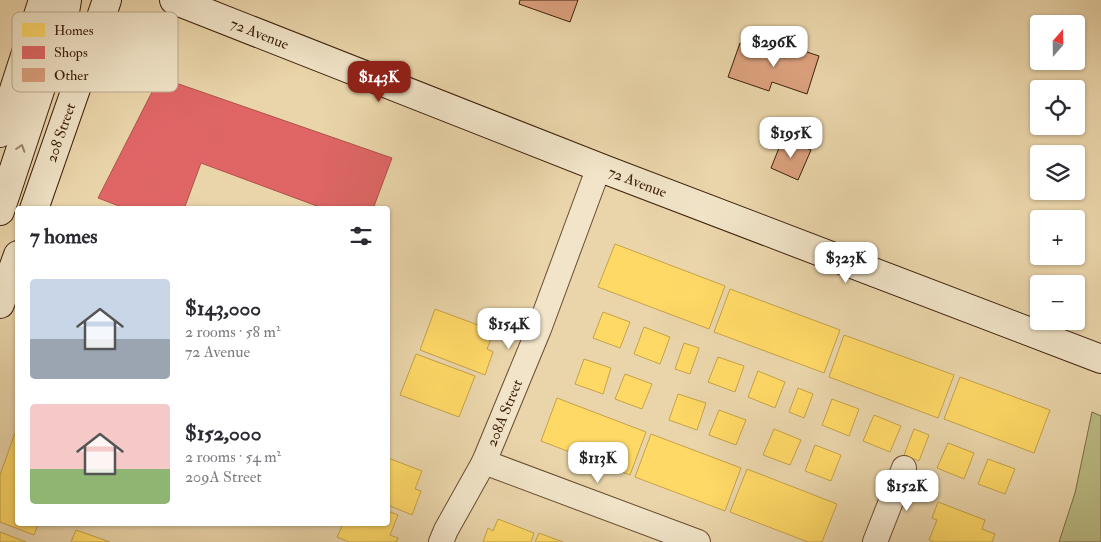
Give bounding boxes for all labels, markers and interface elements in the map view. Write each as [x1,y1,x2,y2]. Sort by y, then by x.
legend [12,12,178,92]
street label: 72 Avenue [228,14,292,54]
north arrow [1030,15,1085,70]
map controls [1030,15,1085,330]
text: Homes [54,22,94,39]
pin: $296K [739,26,809,68]
text: $296K [752,32,796,52]
text: Shops [54,44,88,62]
pin: $143K [344,61,414,103]
text: Other [54,67,89,84]
text: $143K [359,67,399,87]
button: locate [1030,80,1085,135]
street label: 208 Street [42,100,80,165]
pin: $195K [756,116,826,159]
text: $195K [770,123,812,143]
one-way arrow [15,145,25,153]
button: layers [1030,145,1085,200]
street label: 72 Avenue [606,162,669,202]
button: + [1030,210,1085,265]
icon: filters [347,222,375,250]
text: 7 homes [30,223,97,250]
pin: $323K [811,242,881,284]
text: $323K [826,248,866,268]
button: − [1030,275,1085,330]
text: $143,000 [185,295,261,322]
icon: home [70,299,130,359]
pin: $154K [474,308,544,350]
text: $154K [488,314,530,334]
text: 2 rooms · 58 m² [185,322,280,342]
text: 72 Avenue [185,342,250,362]
street label: 208A Street [482,376,527,449]
text: $152,000 [185,420,261,447]
icon: home [70,424,130,484]
pin: $113K [563,442,633,484]
text: 2 rooms · 54 m² [185,447,281,467]
text: $113K [579,448,617,468]
text: 209A Street [185,467,262,487]
pin: $152K [872,470,942,512]
text: $152K [887,476,927,496]

